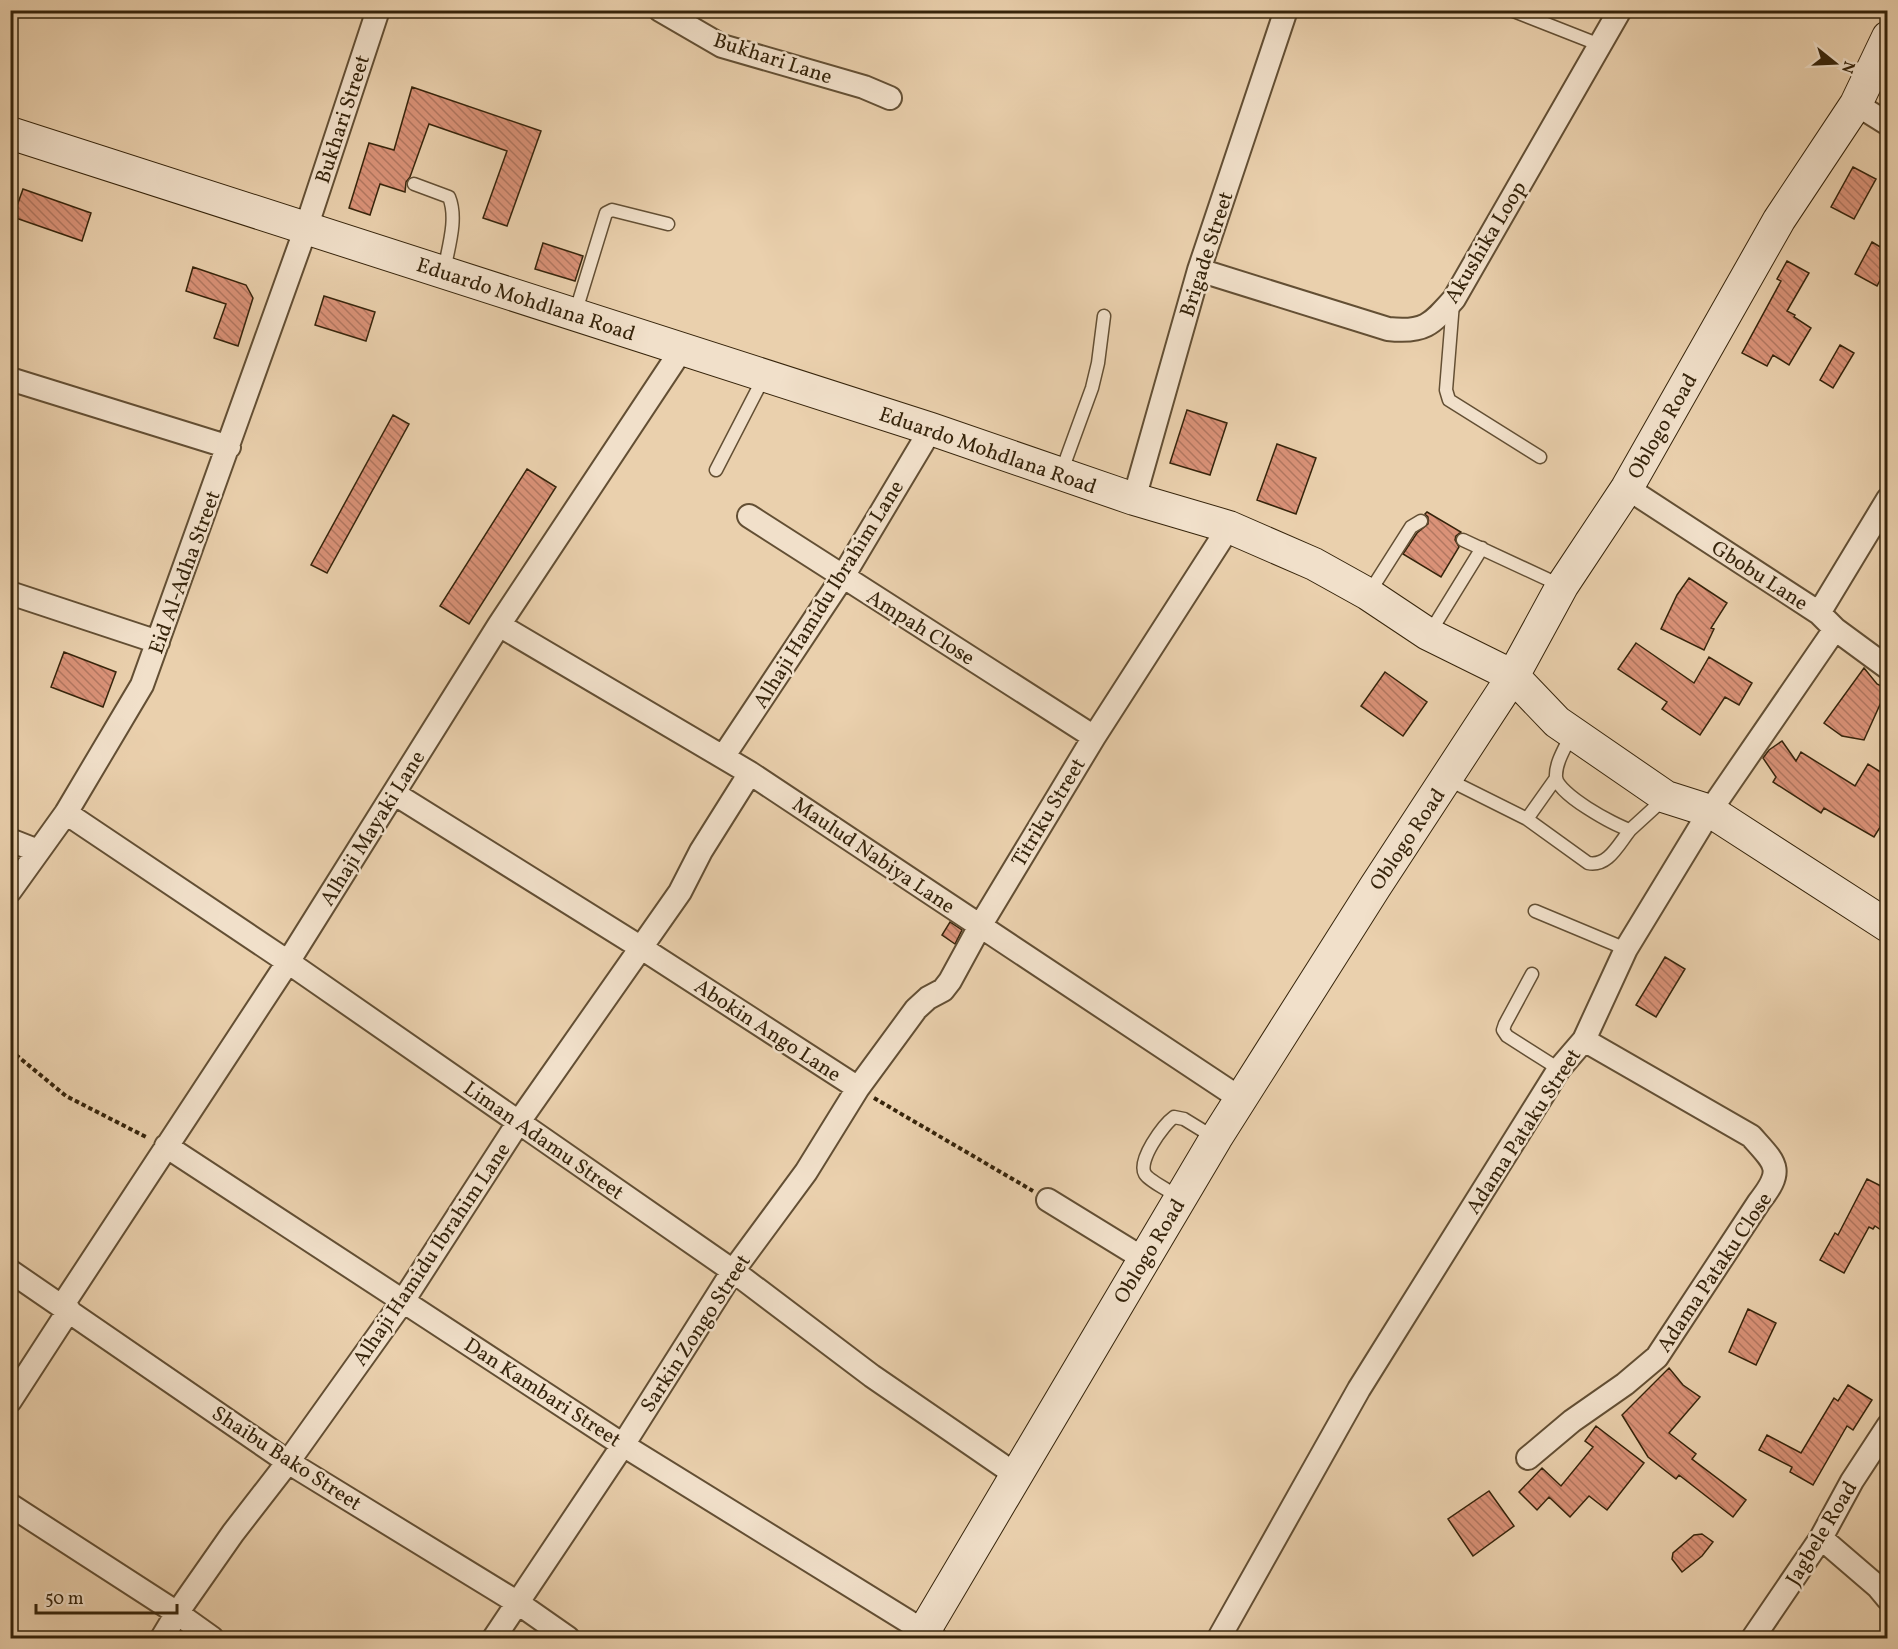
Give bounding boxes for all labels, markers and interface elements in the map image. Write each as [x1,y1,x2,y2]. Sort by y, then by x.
street label: Bukhari Lane [709,27,836,92]
north arrow [1805,33,1865,93]
street label: Bukhari Street [309,51,378,188]
text: N [1835,58,1860,76]
street label: Akushika Loop [1438,176,1534,309]
street label: Brigade Street [1173,188,1241,321]
street label: Eduardo Mohdlana Road [412,251,639,350]
street label: Oblogo Road [1621,369,1705,485]
street label: Eduardo Mohdlana Road [875,400,1100,502]
street label: Alhaji Hamidu Ibrahim Lane [747,475,912,714]
street label: Eid Al-Adha Street [142,487,228,658]
street label: Gbobu Lane [1705,534,1813,618]
street label: Ampah Close [860,583,980,673]
street label: Alhaji Mayaki Lane [314,745,433,912]
street label: Titriku Street [1005,753,1093,873]
street label: Oblogo Road [1363,783,1453,897]
street label: Maulud Nabiya Lane [786,791,960,922]
street label: Abokin Ango Lane [688,973,846,1090]
street label: Adama Pataku Street [1460,1043,1589,1220]
street label: Liman Adamu Street [457,1075,629,1208]
street label: Alhaji Hamidu Ibrahim Lane [346,1137,518,1372]
street label: Adama Pataku Close [1651,1187,1780,1359]
street label: Oblogo Road [1108,1194,1193,1310]
street label: Sarkin Zongo Street [634,1249,758,1419]
street label: Dan Kambari Street [458,1332,626,1455]
street label: Shaibu Bako Street [206,1400,367,1519]
street label: Jagbele Road [1780,1476,1865,1592]
scale bar [36,1577,177,1615]
text: 50 m [45,1587,84,1612]

